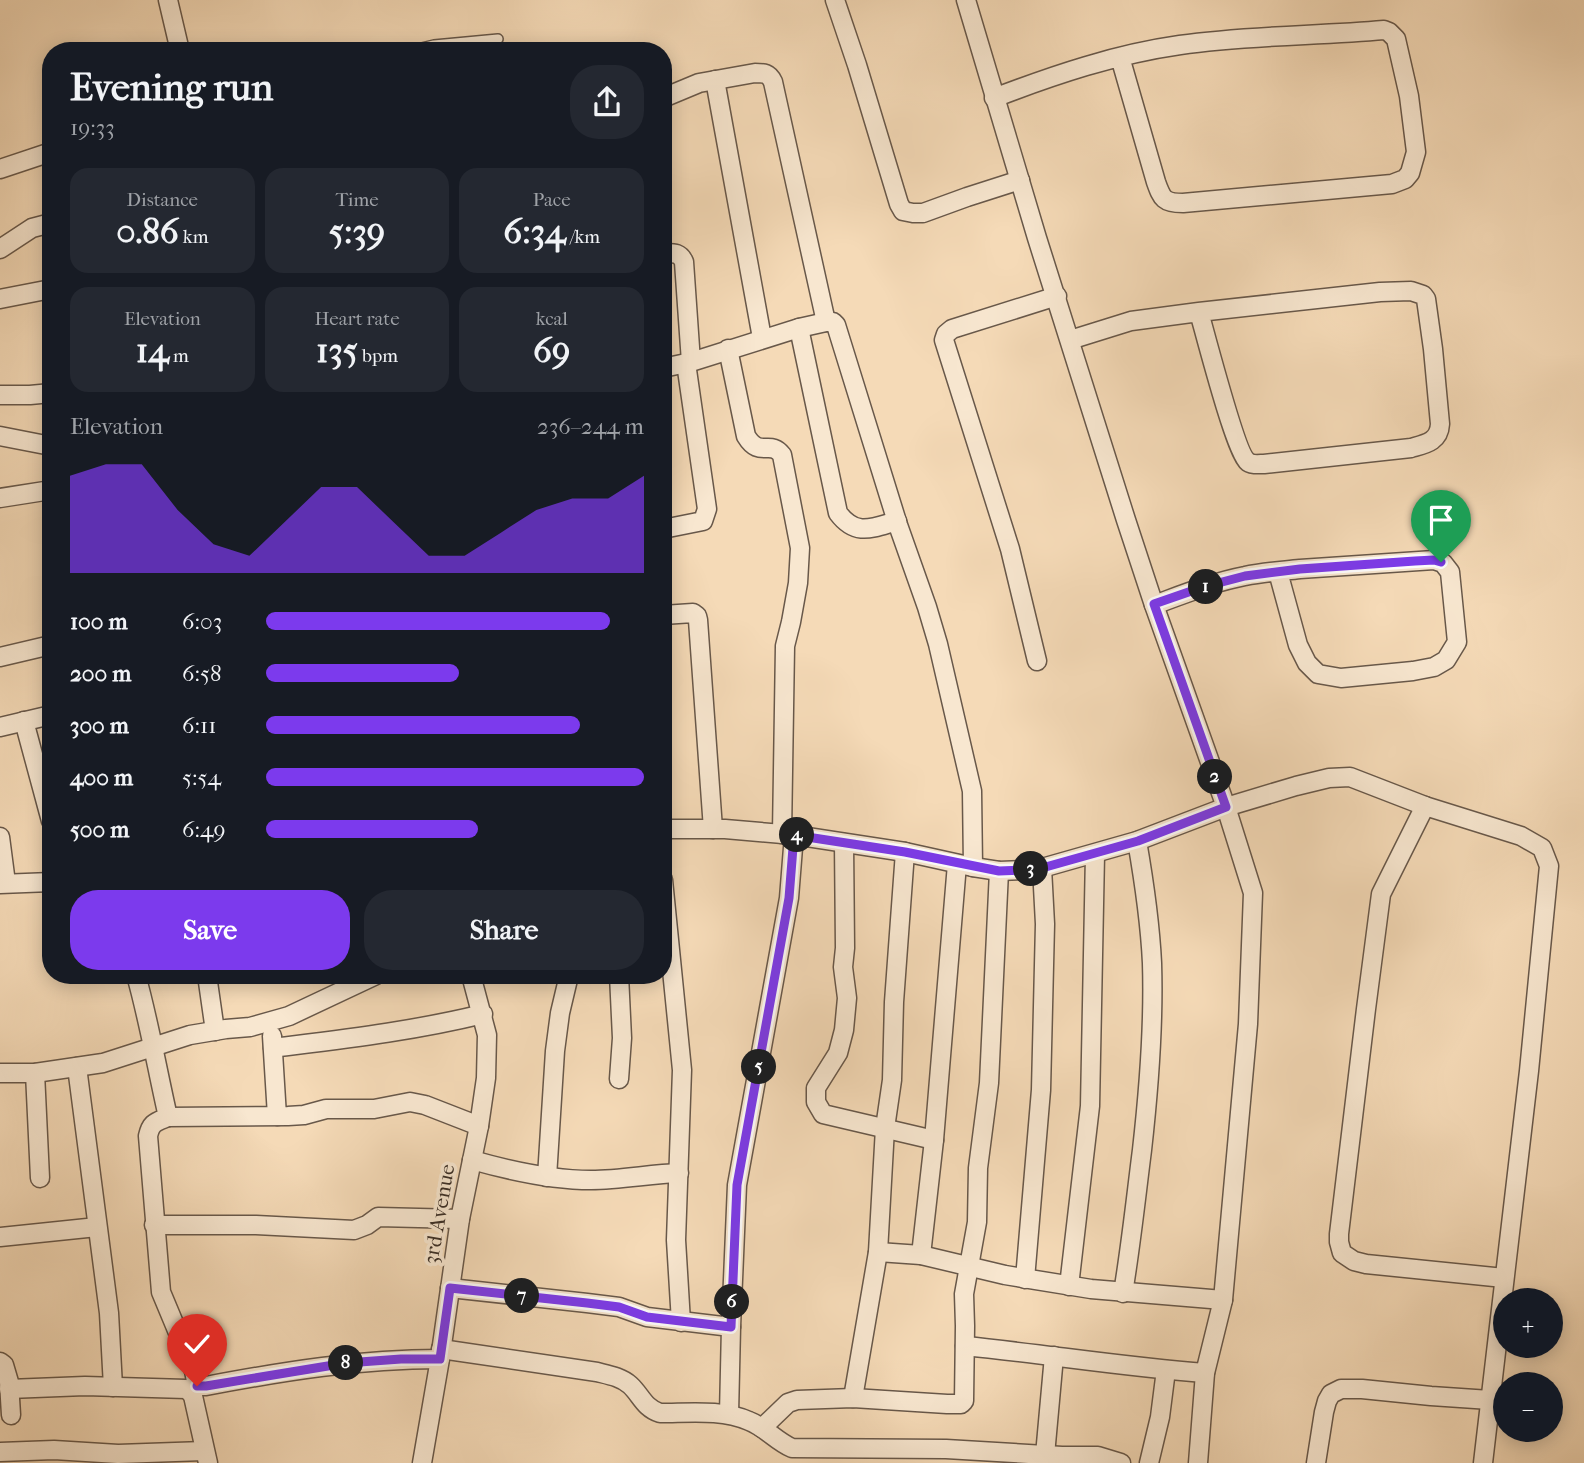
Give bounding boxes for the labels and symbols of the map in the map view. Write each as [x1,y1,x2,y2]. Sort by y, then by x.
pin [1411,490,1471,562]
pin: 1 [1188,570,1224,604]
pin: 2 [1198,760,1232,794]
pin: 4 [780,818,814,852]
pin: 3 [1014,852,1048,886]
pin: 5 [742,1050,776,1084]
street label: 3rd Avenue [418,1162,460,1266]
pin: 7 [504,1278,540,1314]
pin: 6 [714,1284,750,1320]
pin [167,1314,227,1386]
pin: 8 [328,1346,364,1380]

